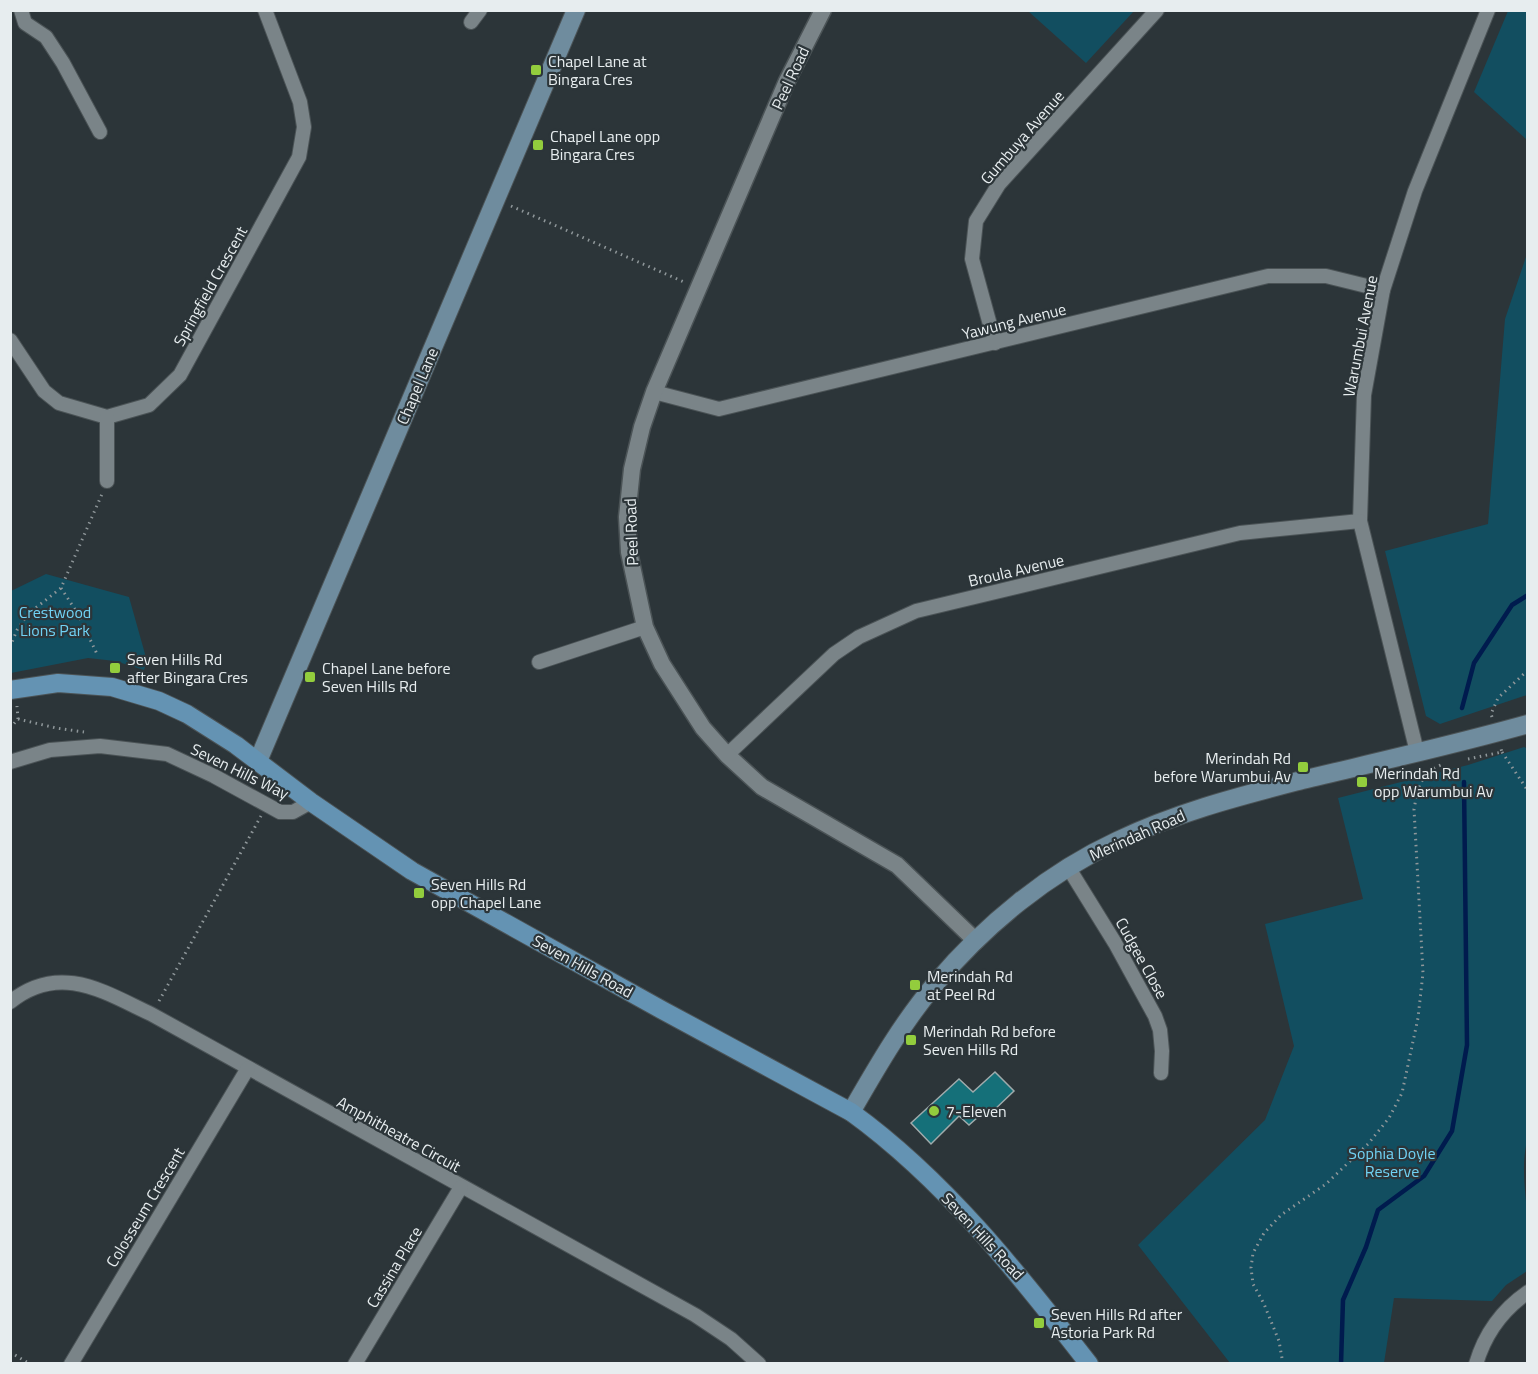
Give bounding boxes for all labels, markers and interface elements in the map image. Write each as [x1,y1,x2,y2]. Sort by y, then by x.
street label: Peel Road [765,42,815,114]
place label: Chapel Lane at Bingara Cres [548,49,647,91]
marker: Chapel Lane at Bingara Cres [529,63,543,77]
street label: Gumbuya Avenue [974,85,1070,189]
place label: Chapel Lane opp Bingara Cres [550,124,660,166]
marker: Chapel Lane opp Bingara Cres [531,138,545,152]
street label: Springfield Crescent [167,221,253,350]
street label: Warumbui Avenue [1336,273,1384,399]
street label: Yawung Avenue [959,296,1069,346]
street label: Chapel Lane [390,344,444,428]
street label: Peel Road [618,498,644,566]
street label: Broula Avenue [966,547,1066,593]
park label: Crestwood Lions Park [19,600,91,642]
place label: Seven Hills Rd after Bingara Cres [127,647,248,689]
place label: Chapel Lane before Seven Hills Rd [322,656,450,698]
marker: Seven Hills Rd after Bingara Cres [108,661,122,675]
marker: Chapel Lane before Seven Hills Rd [303,670,317,684]
street label: Seven Hills Way [187,737,293,805]
place label: Merindah Rd before Warumbui Av [1154,746,1291,788]
marker: Merindah Rd before Warumbui Av [1296,760,1310,774]
place label: Merindah Rd opp Warumbui Av [1374,761,1493,803]
marker: Merindah Rd opp Warumbui Av [1355,775,1369,789]
street label: Merindah Road [1085,803,1189,867]
place label: Seven Hills Rd opp Chapel Lane [431,872,541,914]
marker: Seven Hills Rd opp Chapel Lane [412,886,426,900]
street label: Cudgee Close [1110,913,1174,1003]
street label: Seven Hills Road [528,928,638,1004]
place label: Merindah Rd at Peel Rd [927,964,1013,1006]
marker: Merindah Rd at Peel Rd [908,978,922,992]
place label: Merindah Rd before Seven Hills Rd [923,1019,1056,1061]
marker: Merindah Rd before Seven Hills Rd [904,1033,918,1047]
street label: Amphitheatre Circuit [333,1090,466,1178]
place label: 7-Eleven [946,1099,1007,1123]
marker: 7-Eleven [927,1104,941,1118]
park label: Sophia Doyle Reserve [1348,1141,1436,1183]
street label: Colosseum Crescent [100,1142,191,1272]
street label: Seven Hills Road [936,1187,1030,1285]
street label: Cassina Place [360,1222,428,1312]
place label: Seven Hills Rd after Astoria Park Rd [1051,1302,1183,1344]
marker: Seven Hills Rd after Astoria Park Rd [1032,1316,1046,1330]

